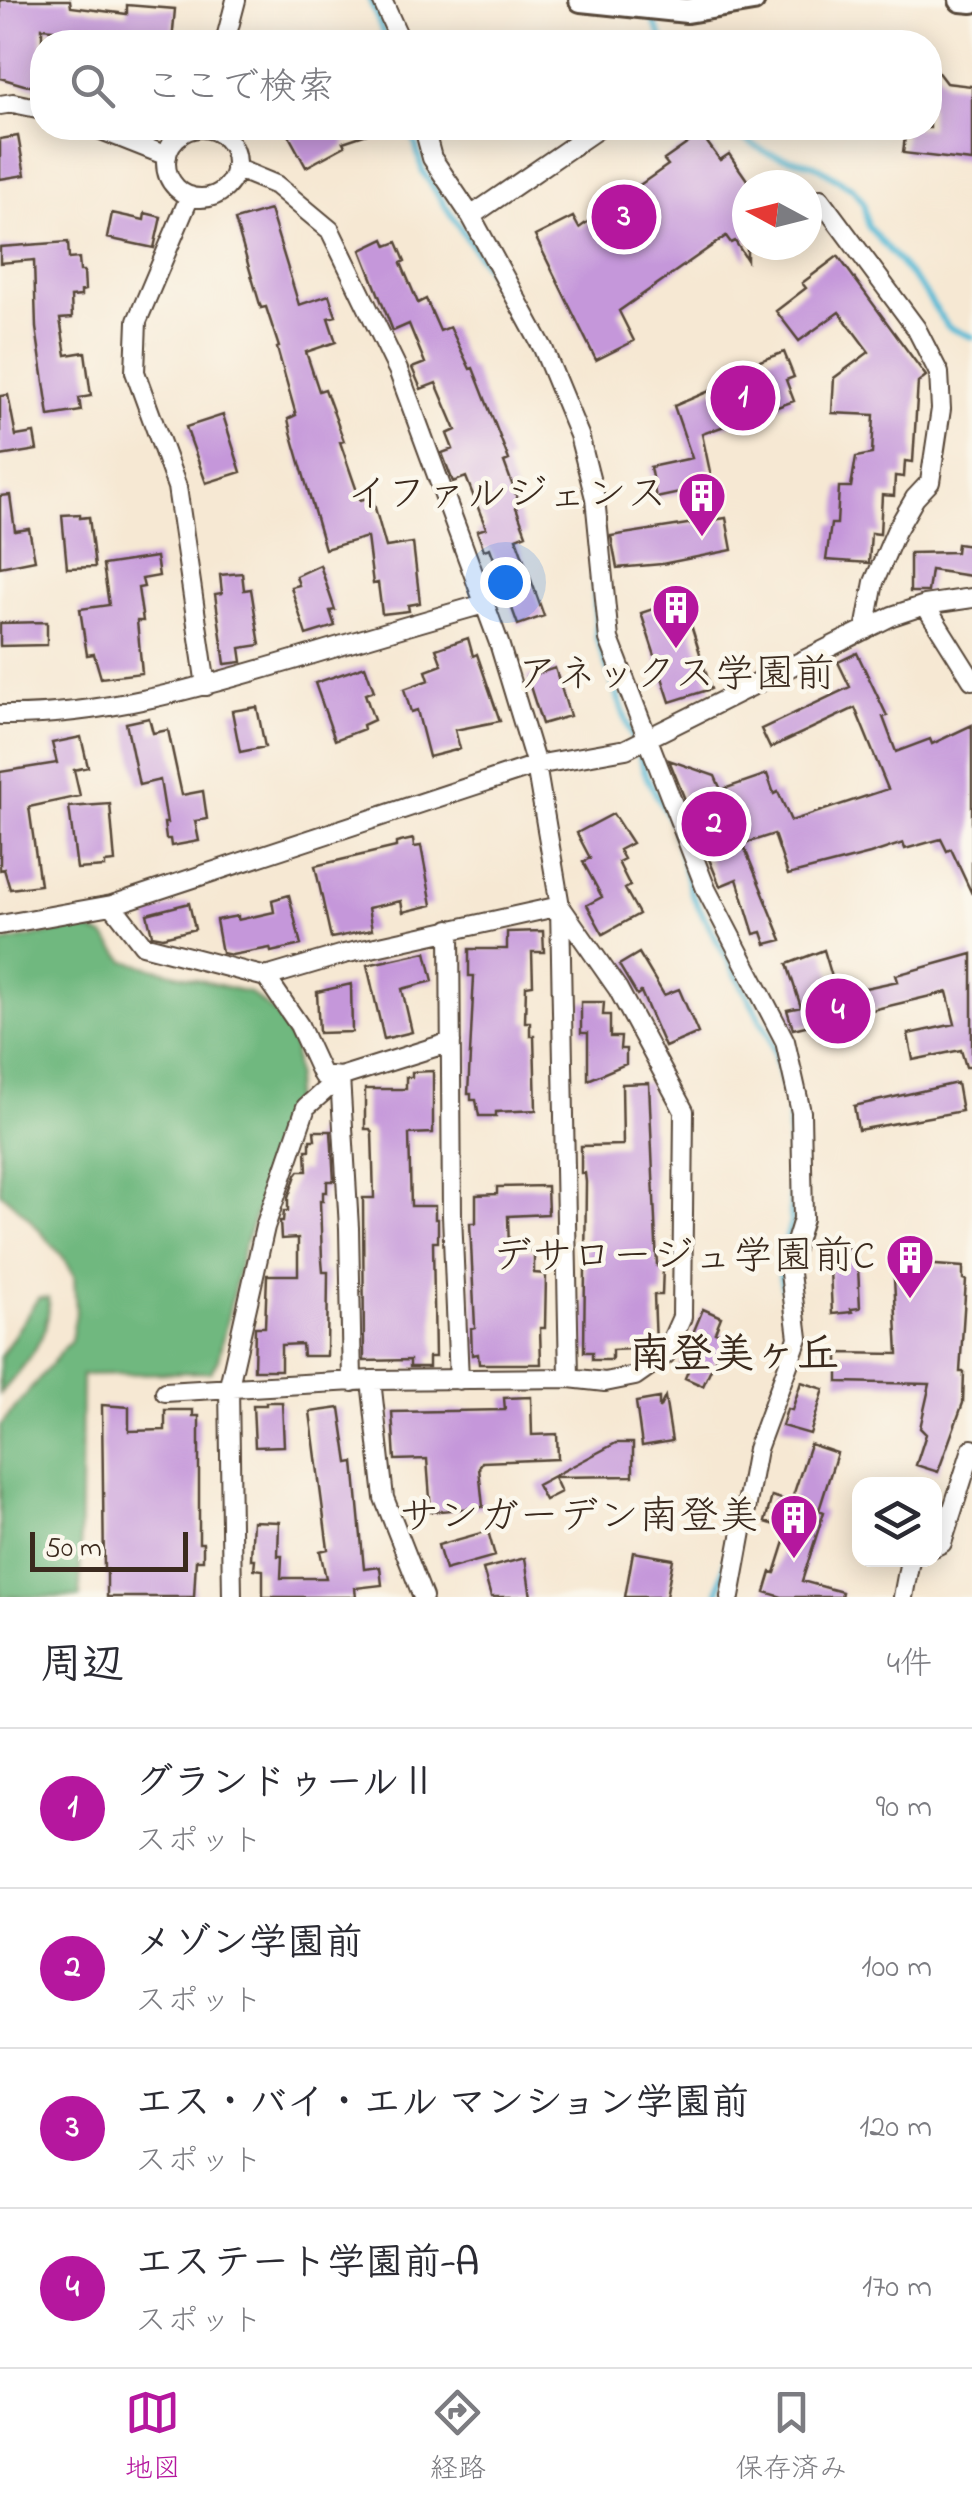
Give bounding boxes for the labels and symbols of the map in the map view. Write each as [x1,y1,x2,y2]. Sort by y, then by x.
north arrow [732,170,822,260]
pin: 3 [592,180,656,254]
pin: 1 [710,360,776,436]
place label: イファルジェンス [347,467,667,526]
building icon: イファルジェンス [676,470,728,538]
your location [480,557,531,608]
building icon: アネックス学園前 [650,582,702,650]
place label: アネックス学園前 [517,647,835,706]
pin: 2 [682,786,746,862]
pin: 4 [806,974,870,1048]
place label: デサロージュ学園前C [492,1229,875,1288]
building icon: デサロージュ学園前C [884,1232,936,1300]
district label: 南登美ヶ丘 [629,1326,839,1387]
place label: サンガーデン南登美 [399,1489,759,1548]
building icon: サンガーデン南登美 [768,1492,820,1560]
scale bar [30,1527,188,1572]

